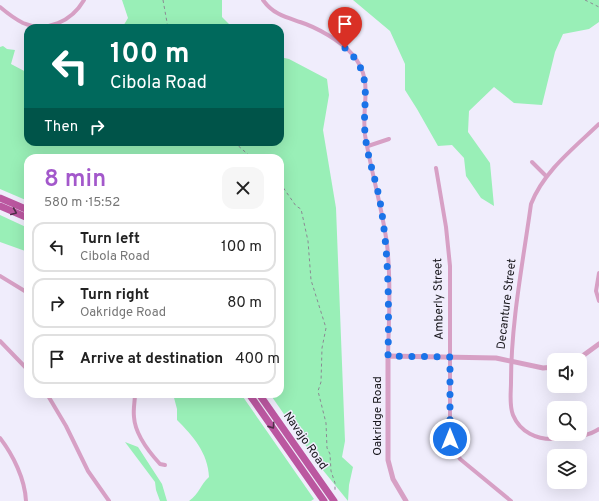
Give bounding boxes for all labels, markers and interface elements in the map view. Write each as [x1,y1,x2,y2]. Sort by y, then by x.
pin [328,7.0,362,48]
icon: arrive [334,13,356,35]
text: 100 m [110,37,190,73]
icon: left [44,40,96,92]
text: Cibola Road [110,72,207,95]
icon: right [86,116,108,138]
text: Then [44,118,78,137]
text: 8 min [44,165,106,195]
button: close [222,167,264,209]
text: 580 m · 15:52 [44,195,120,211]
one-way arrow [10,208,17,216]
text: Turn left [80,230,140,249]
icon: left [46,236,68,258]
text: 100 m [221,238,262,257]
text: Cibola Road [80,249,150,265]
street label: Amberly Street [430,258,448,340]
street label: Decanture Street [493,258,521,350]
text: Turn right [80,286,149,305]
icon: right [46,292,68,314]
text: 80 m [227,294,262,313]
text: Oakridge Road [80,305,166,321]
icon: arrive [46,348,68,370]
text: Arrive at destination [80,350,223,369]
text: 400 m [235,350,280,369]
map controls [547,353,587,489]
button: sound [547,353,587,393]
street label: Oakridge Road [370,376,386,456]
button: search [547,401,587,441]
street label: Navajo Road [279,409,331,473]
position arrow [429,418,471,460]
one-way arrow [267,422,275,429]
button: layers [547,449,587,489]

